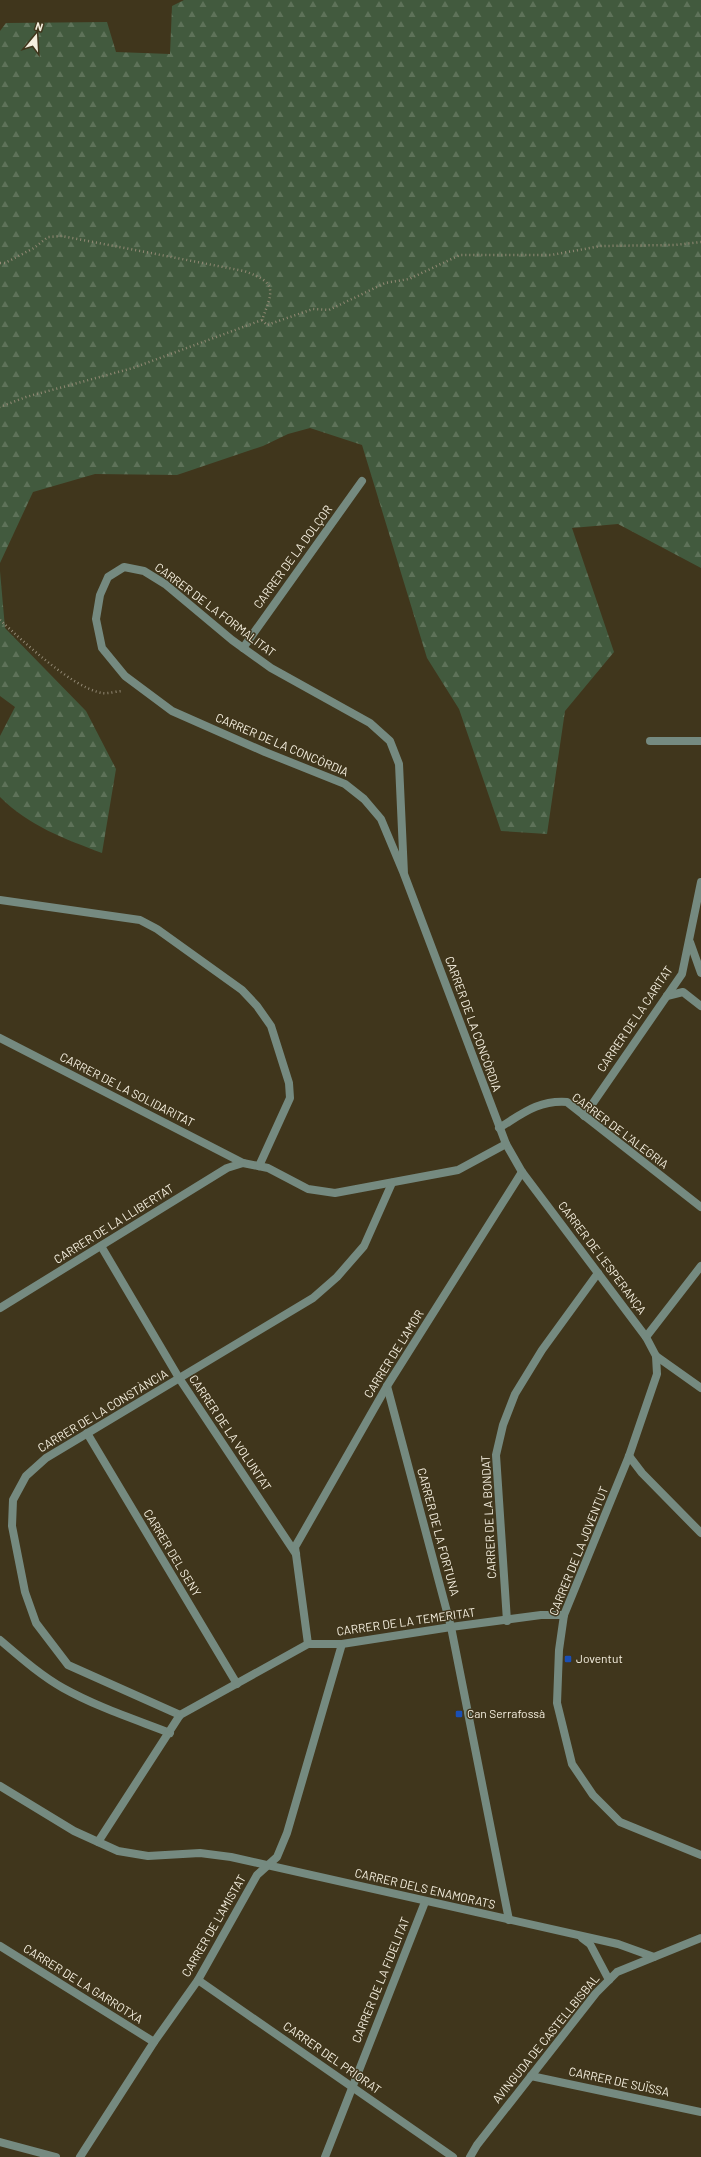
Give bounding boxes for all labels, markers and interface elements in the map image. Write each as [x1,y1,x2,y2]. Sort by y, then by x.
north arrow [16,16,56,56]
text: N [34,19,45,33]
street label: CARRER DE LA DOLÇOR [250,502,334,611]
street label: CARRER DE LA FORMALITAT [153,559,279,659]
street label: CARRER DE LA CONCÒRDIA [214,710,351,778]
street label: CARRER DE LA CONCÒRDIA [443,954,505,1093]
street label: CARRER DE LA CARITAT [593,963,675,1074]
street label: CARRER DE LA SOLIDARITAT [58,1049,197,1129]
street label: CARRER DE L'ALEGRIA [570,1089,672,1171]
street label: CARRER DE LA LLIBERTAT [51,1180,176,1266]
street label: CARRER DE L'ESPERANÇA [556,1198,650,1317]
street label: CARRER DE L'AMOR [360,1307,426,1400]
street label: CARRER DE LA CONSTÀNCIA [35,1366,170,1455]
street label: CARRER DE LA VOLUNTAT [187,1372,275,1493]
street label: CARRER DE LA BONDAT [478,1455,498,1579]
street label: CARRER DE LA FORTUNA [415,1466,463,1597]
street label: CARRER DE LA JOVENTUT [546,1484,611,1617]
street label: CARRER DEL SENY [141,1506,205,1599]
street label: CARRER DE LA TEMERITAT [335,1604,476,1638]
place label: Joventut [576,1651,623,1665]
marker: Joventut [563,1654,573,1664]
place label: Can Serrafossà [467,1706,545,1720]
marker: Can Serrafossà [454,1709,464,1719]
street label: CARRER DELS ENAMORATS [354,1865,497,1911]
street label: CARRER DE L'AMISTAT [178,1872,248,1979]
street label: CARRER DE LA FIDELITAT [348,1915,412,2045]
street label: CARRER DE LA GARROTXA [21,1941,146,2026]
street label: AVINGUDA DE CASTELLBISBAL [489,1971,602,2106]
street label: CARRER DEL PRIORAT [281,2018,384,2096]
street label: CARRER DE SUÏSSA [568,2064,671,2099]

